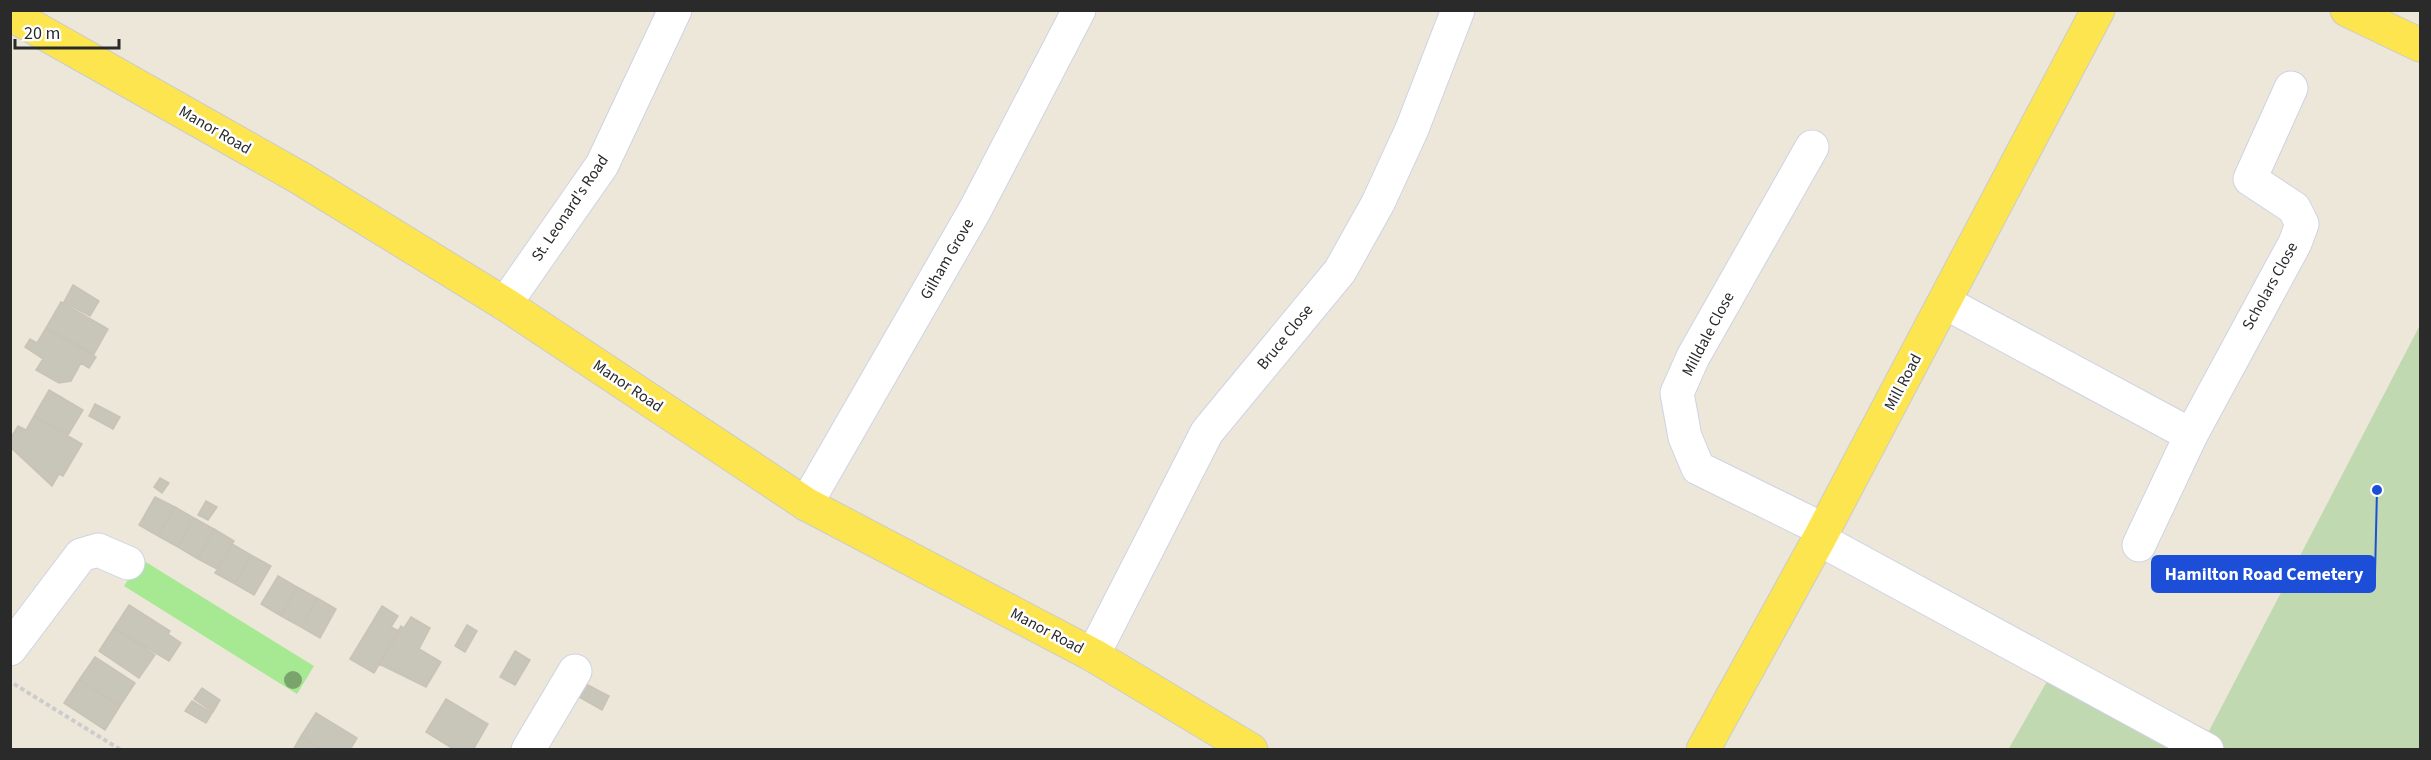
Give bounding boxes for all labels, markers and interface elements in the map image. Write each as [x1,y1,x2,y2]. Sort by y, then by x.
scale bar [15,12,118,50]
text: 20 m [24,21,60,46]
street label: Manor Road [175,100,255,160]
street label: St. Leonard's Road [526,150,614,266]
street label: Gilham Grove [915,214,979,304]
street label: Scholars Close [2237,238,2303,334]
street label: Milldale Close [1677,288,1739,380]
street label: Bruce Close [1252,300,1318,374]
street label: Mill Road [1879,350,1927,414]
street label: Manor Road [589,354,667,418]
callout: Hamilton Road Cemetery [2152,556,2375,592]
text: Hamilton Road Cemetery [2165,562,2364,587]
street label: Manor Road [1006,602,1088,660]

